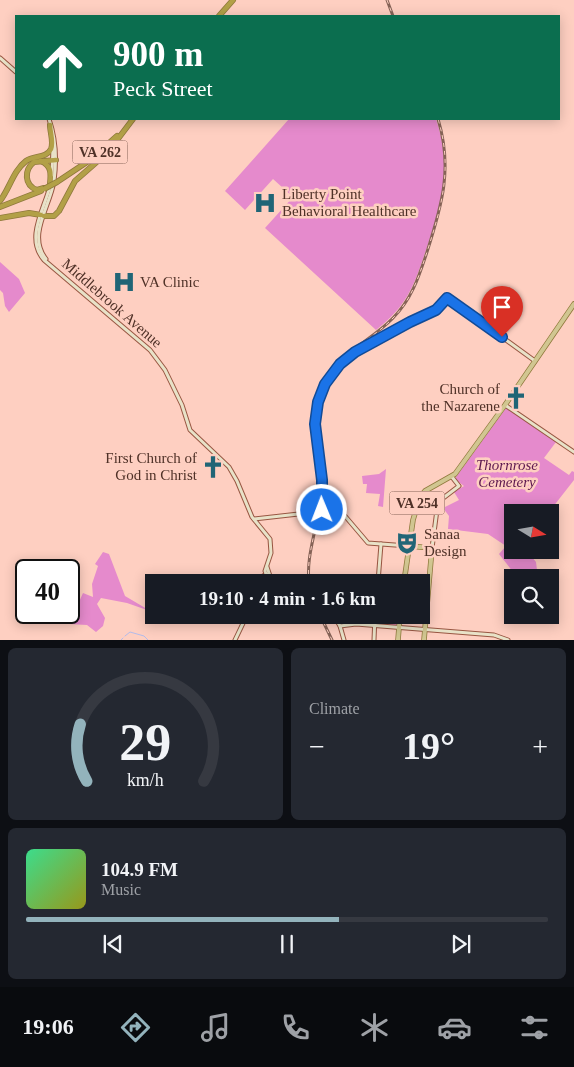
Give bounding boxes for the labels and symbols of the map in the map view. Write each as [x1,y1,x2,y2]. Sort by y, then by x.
road number: VA 262 [72,140,128,163]
place label: Liberty Point Behavioral Healthcare [282,186,417,219]
hospital icon: Liberty Point Behavioral Healthcare [252,190,278,216]
street label: Middlebrook Avenue [59,255,165,351]
hospital icon: VA Clinic [111,269,137,295]
place label: VA Clinic [140,274,200,290]
pin [481,286,523,337]
place label: Church of the Nazarene [421,381,500,414]
church icon: Church of the Nazarene [503,385,529,411]
place label: First Church of God in Christ [105,450,198,483]
church icon: First Church of God in Christ [200,454,226,480]
park label: Thornrose Cemetery [476,457,538,490]
position arrow [295,483,347,535]
road number: VA 254 [390,492,444,514]
north arrow [504,504,559,559]
place label: Sanaa Design [424,526,467,559]
theatre icon: Sanaa Design [394,530,420,556]
speed limit sign: 40 [15,559,80,624]

